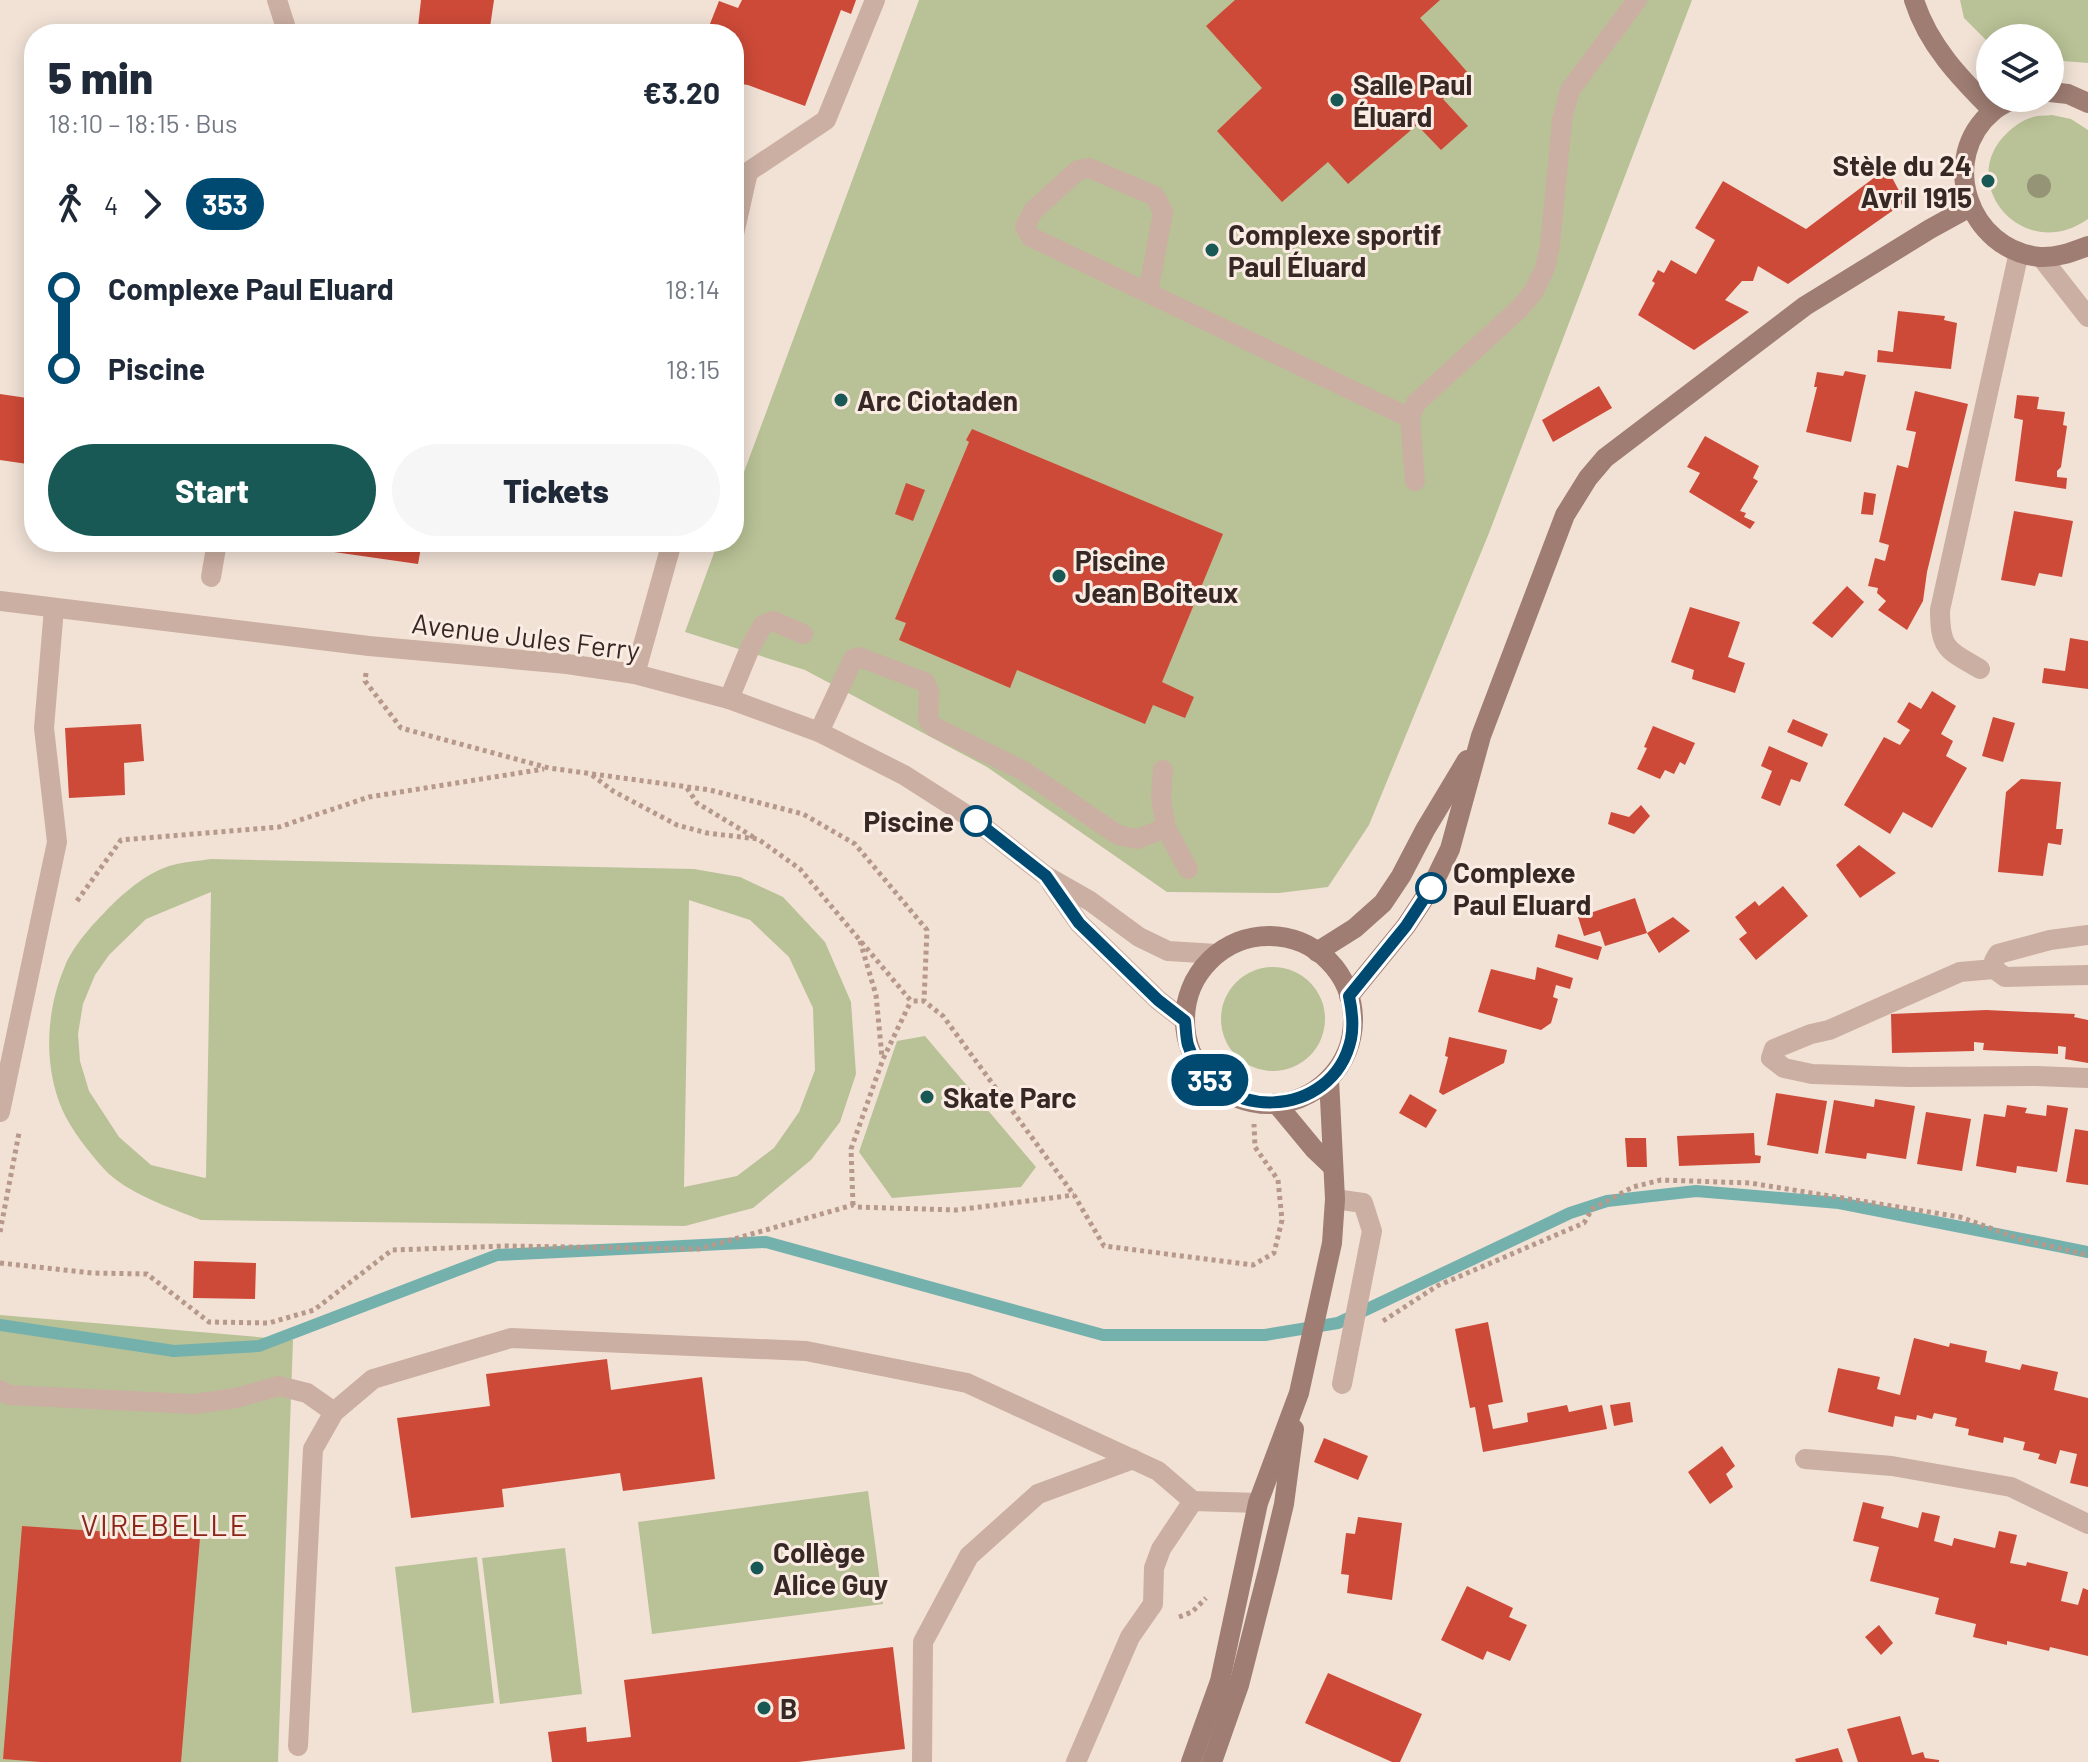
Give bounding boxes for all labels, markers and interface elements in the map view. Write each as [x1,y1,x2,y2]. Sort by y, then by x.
map controls [1976,24,2064,112]
button: layers [1976,24,2064,112]
text: 5 min [48,50,153,103]
place label: Salle Paul Éluard [1353,67,1472,133]
text: €3.20 [643,74,720,110]
marker: Salle Paul Éluard [1328,91,1346,109]
text: 18:10 – 18:15 · Bus [48,107,238,138]
place label: Stèle du 24 Avril 1915 [1833,148,1972,214]
marker: Stèle du 24 Avril 1915 [1979,172,1997,190]
icon: walk [48,182,92,226]
icon: forward [130,182,174,226]
text: 353 [202,187,248,221]
text: 4 [104,189,118,220]
place label: Complexe sportif Paul Éluard [1228,217,1441,283]
marker: Complexe sportif Paul Éluard [1203,241,1221,259]
text: Complexe Paul Eluard [108,270,394,306]
text: 18:14 [665,273,720,304]
text: Piscine [108,350,205,386]
text: 18:15 [666,353,720,384]
place label: Arc Ciotaden [857,383,1018,417]
marker: Arc Ciotaden [832,391,850,409]
button: Start [48,444,376,536]
button: Tickets [392,444,720,536]
place label: Piscine Jean Boiteux [1075,543,1238,609]
marker: Piscine Jean Boiteux [1050,567,1068,585]
street label: Avenue Jules Ferry [410,605,642,667]
place label: Piscine [863,804,954,838]
marker: Piscine [961,806,991,836]
place label: Complexe Paul Eluard [1453,855,1591,921]
marker: Complexe Paul Eluard [1416,873,1446,903]
line badge: 353 [1164,1054,1256,1106]
text: 353 [1187,1063,1233,1097]
place label: Skate Parc [943,1080,1076,1114]
marker: Skate Parc [918,1088,936,1106]
district label: VIREBELLE [80,1506,250,1542]
place label: Collège Alice Guy [773,1535,888,1601]
marker: Collège Alice Guy [748,1559,766,1577]
place label: B [780,1691,797,1725]
marker: B [755,1699,773,1717]

